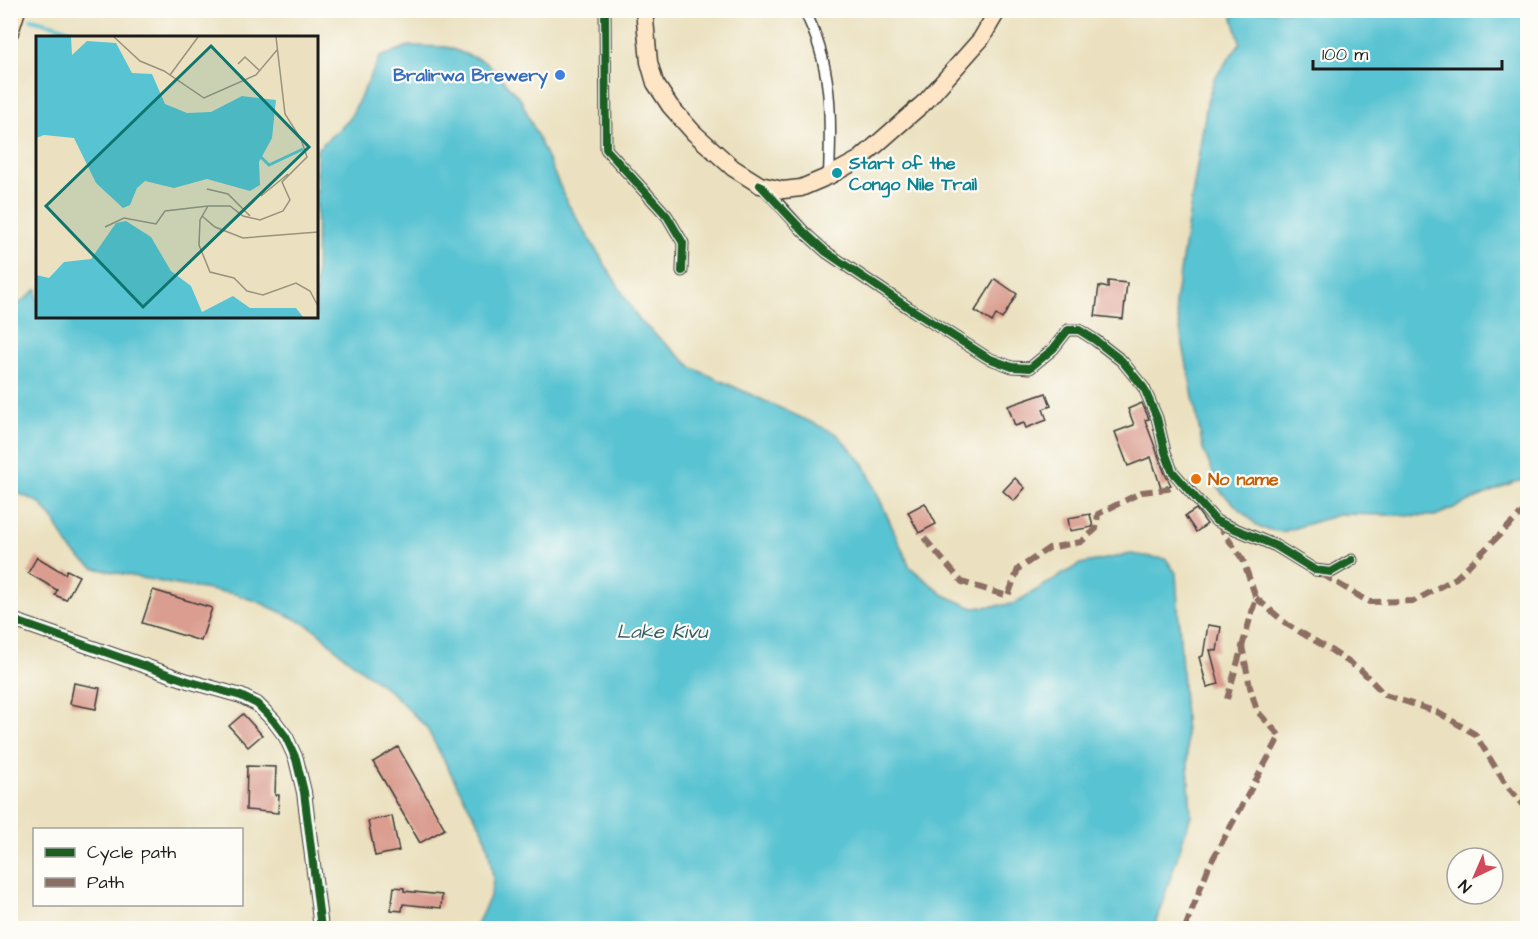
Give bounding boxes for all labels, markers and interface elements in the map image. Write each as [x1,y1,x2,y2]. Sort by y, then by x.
scale bar [1313,33,1502,71]
inset map [36,36,318,318]
text: 100 m [1322,42,1368,67]
place label: Bralirwa Brewery [393,63,548,89]
marker: Bralirwa Brewery [553,68,567,82]
place label: Start of the Congo Nile Trail [848,151,977,198]
marker: Start of the Congo Nile Trail [830,166,844,180]
place label: No name [1208,467,1279,492]
marker: No name [1189,472,1203,486]
water label: Lake Kivu [617,618,709,646]
legend [33,828,243,906]
text: Cycle path [87,840,176,866]
north arrow [1445,846,1505,906]
text: Path [87,870,124,895]
text: N [1454,875,1477,897]

